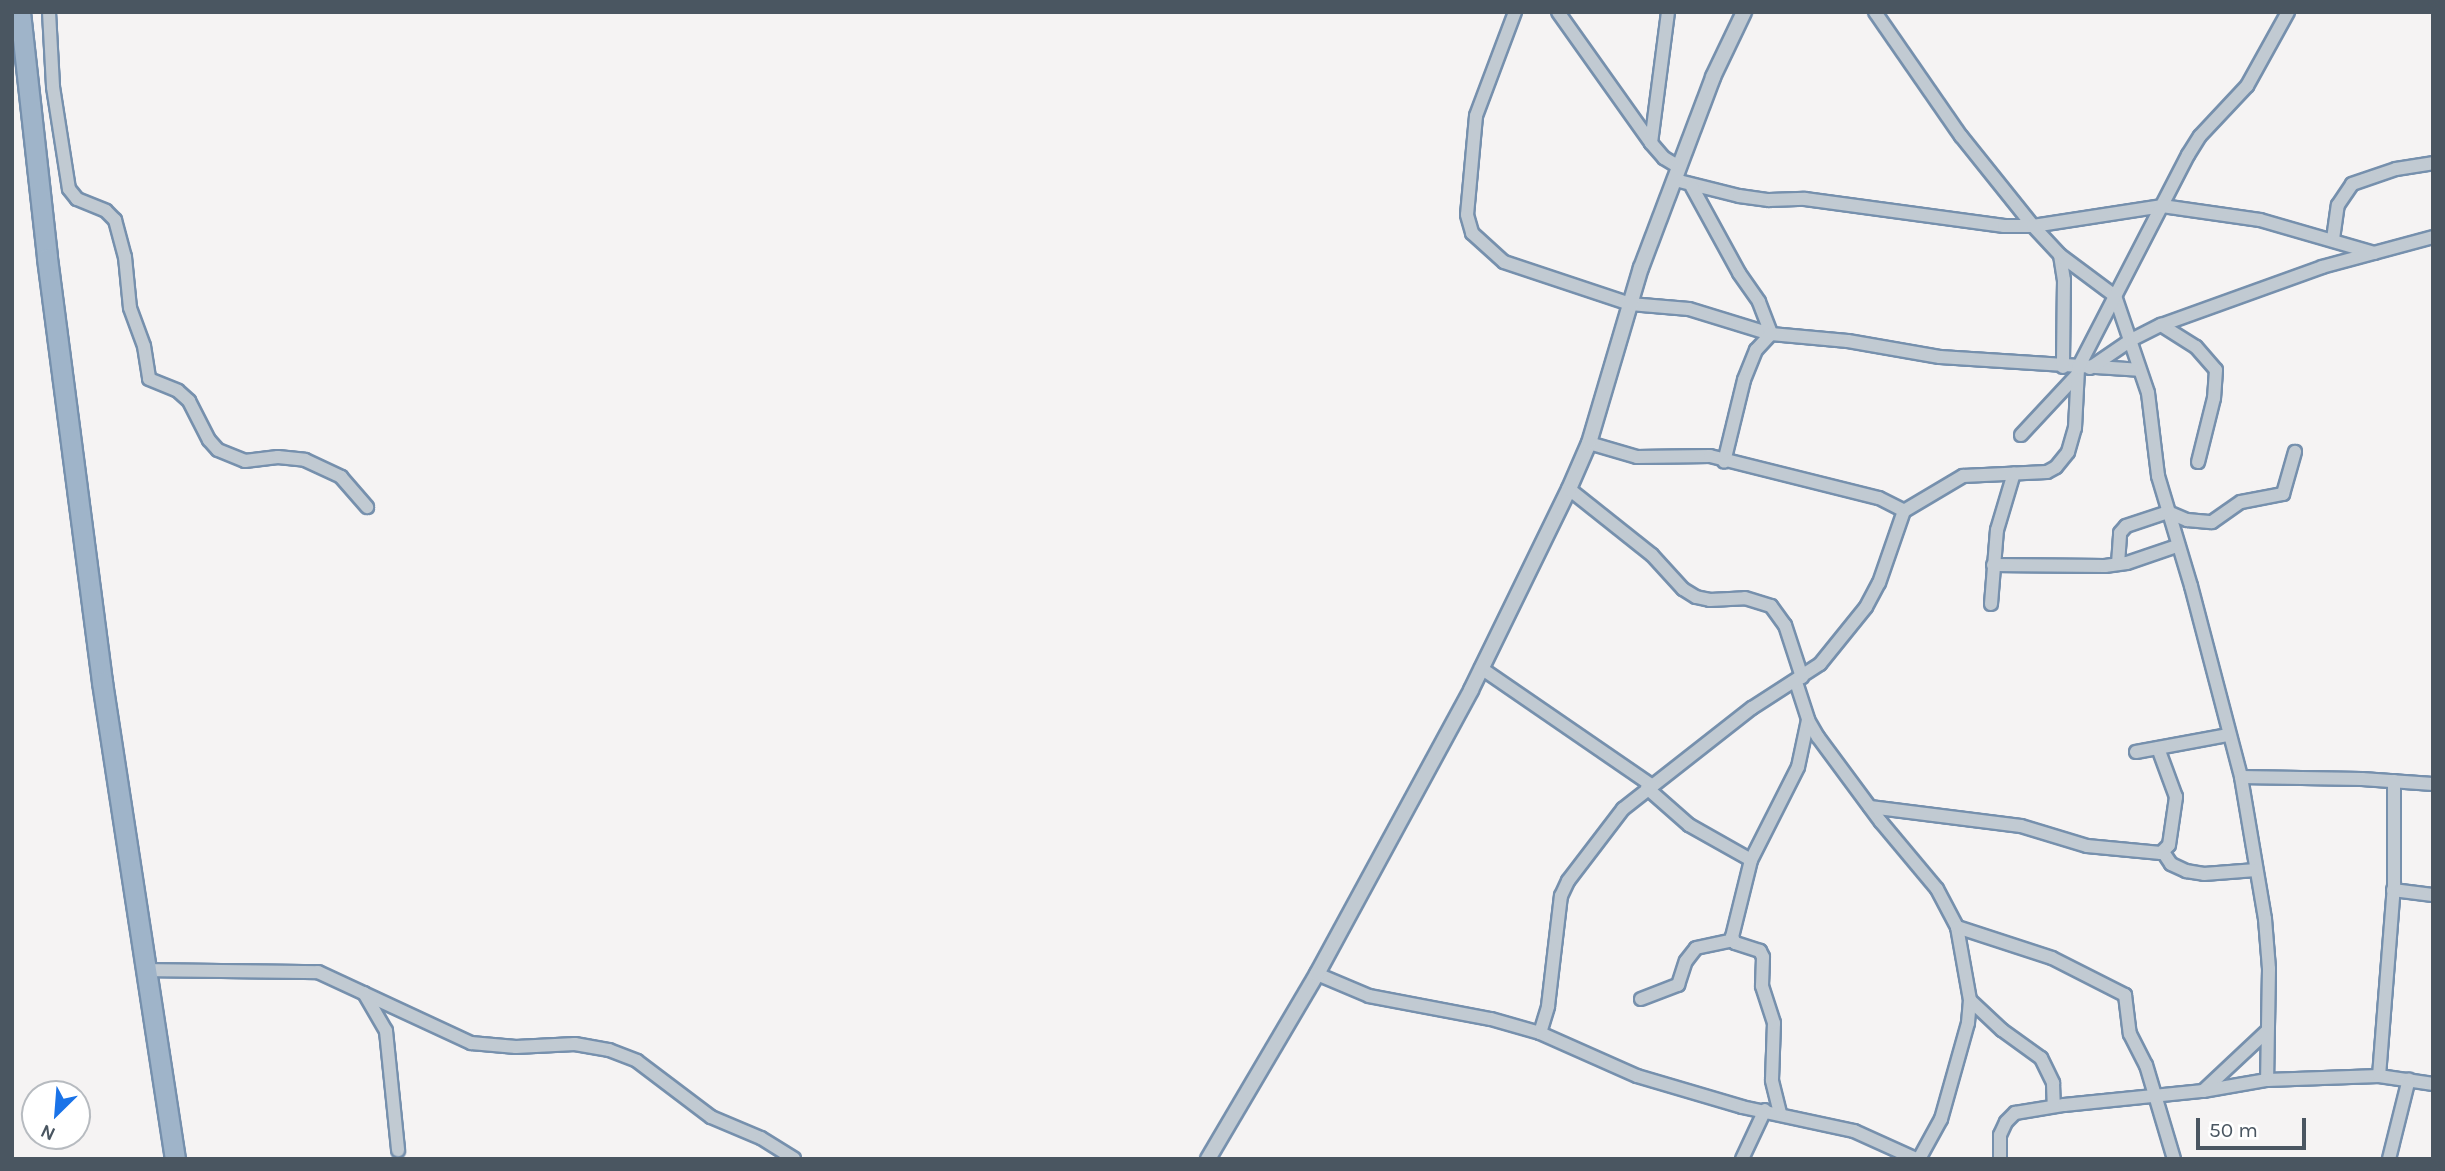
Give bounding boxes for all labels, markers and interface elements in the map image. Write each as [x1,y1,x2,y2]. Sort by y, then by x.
north arrow [21,1080,91,1150]
scale bar [2200,1104,2310,1148]
text: 50 m [2209,1118,2258,1142]
text: N [37,1119,59,1145]

